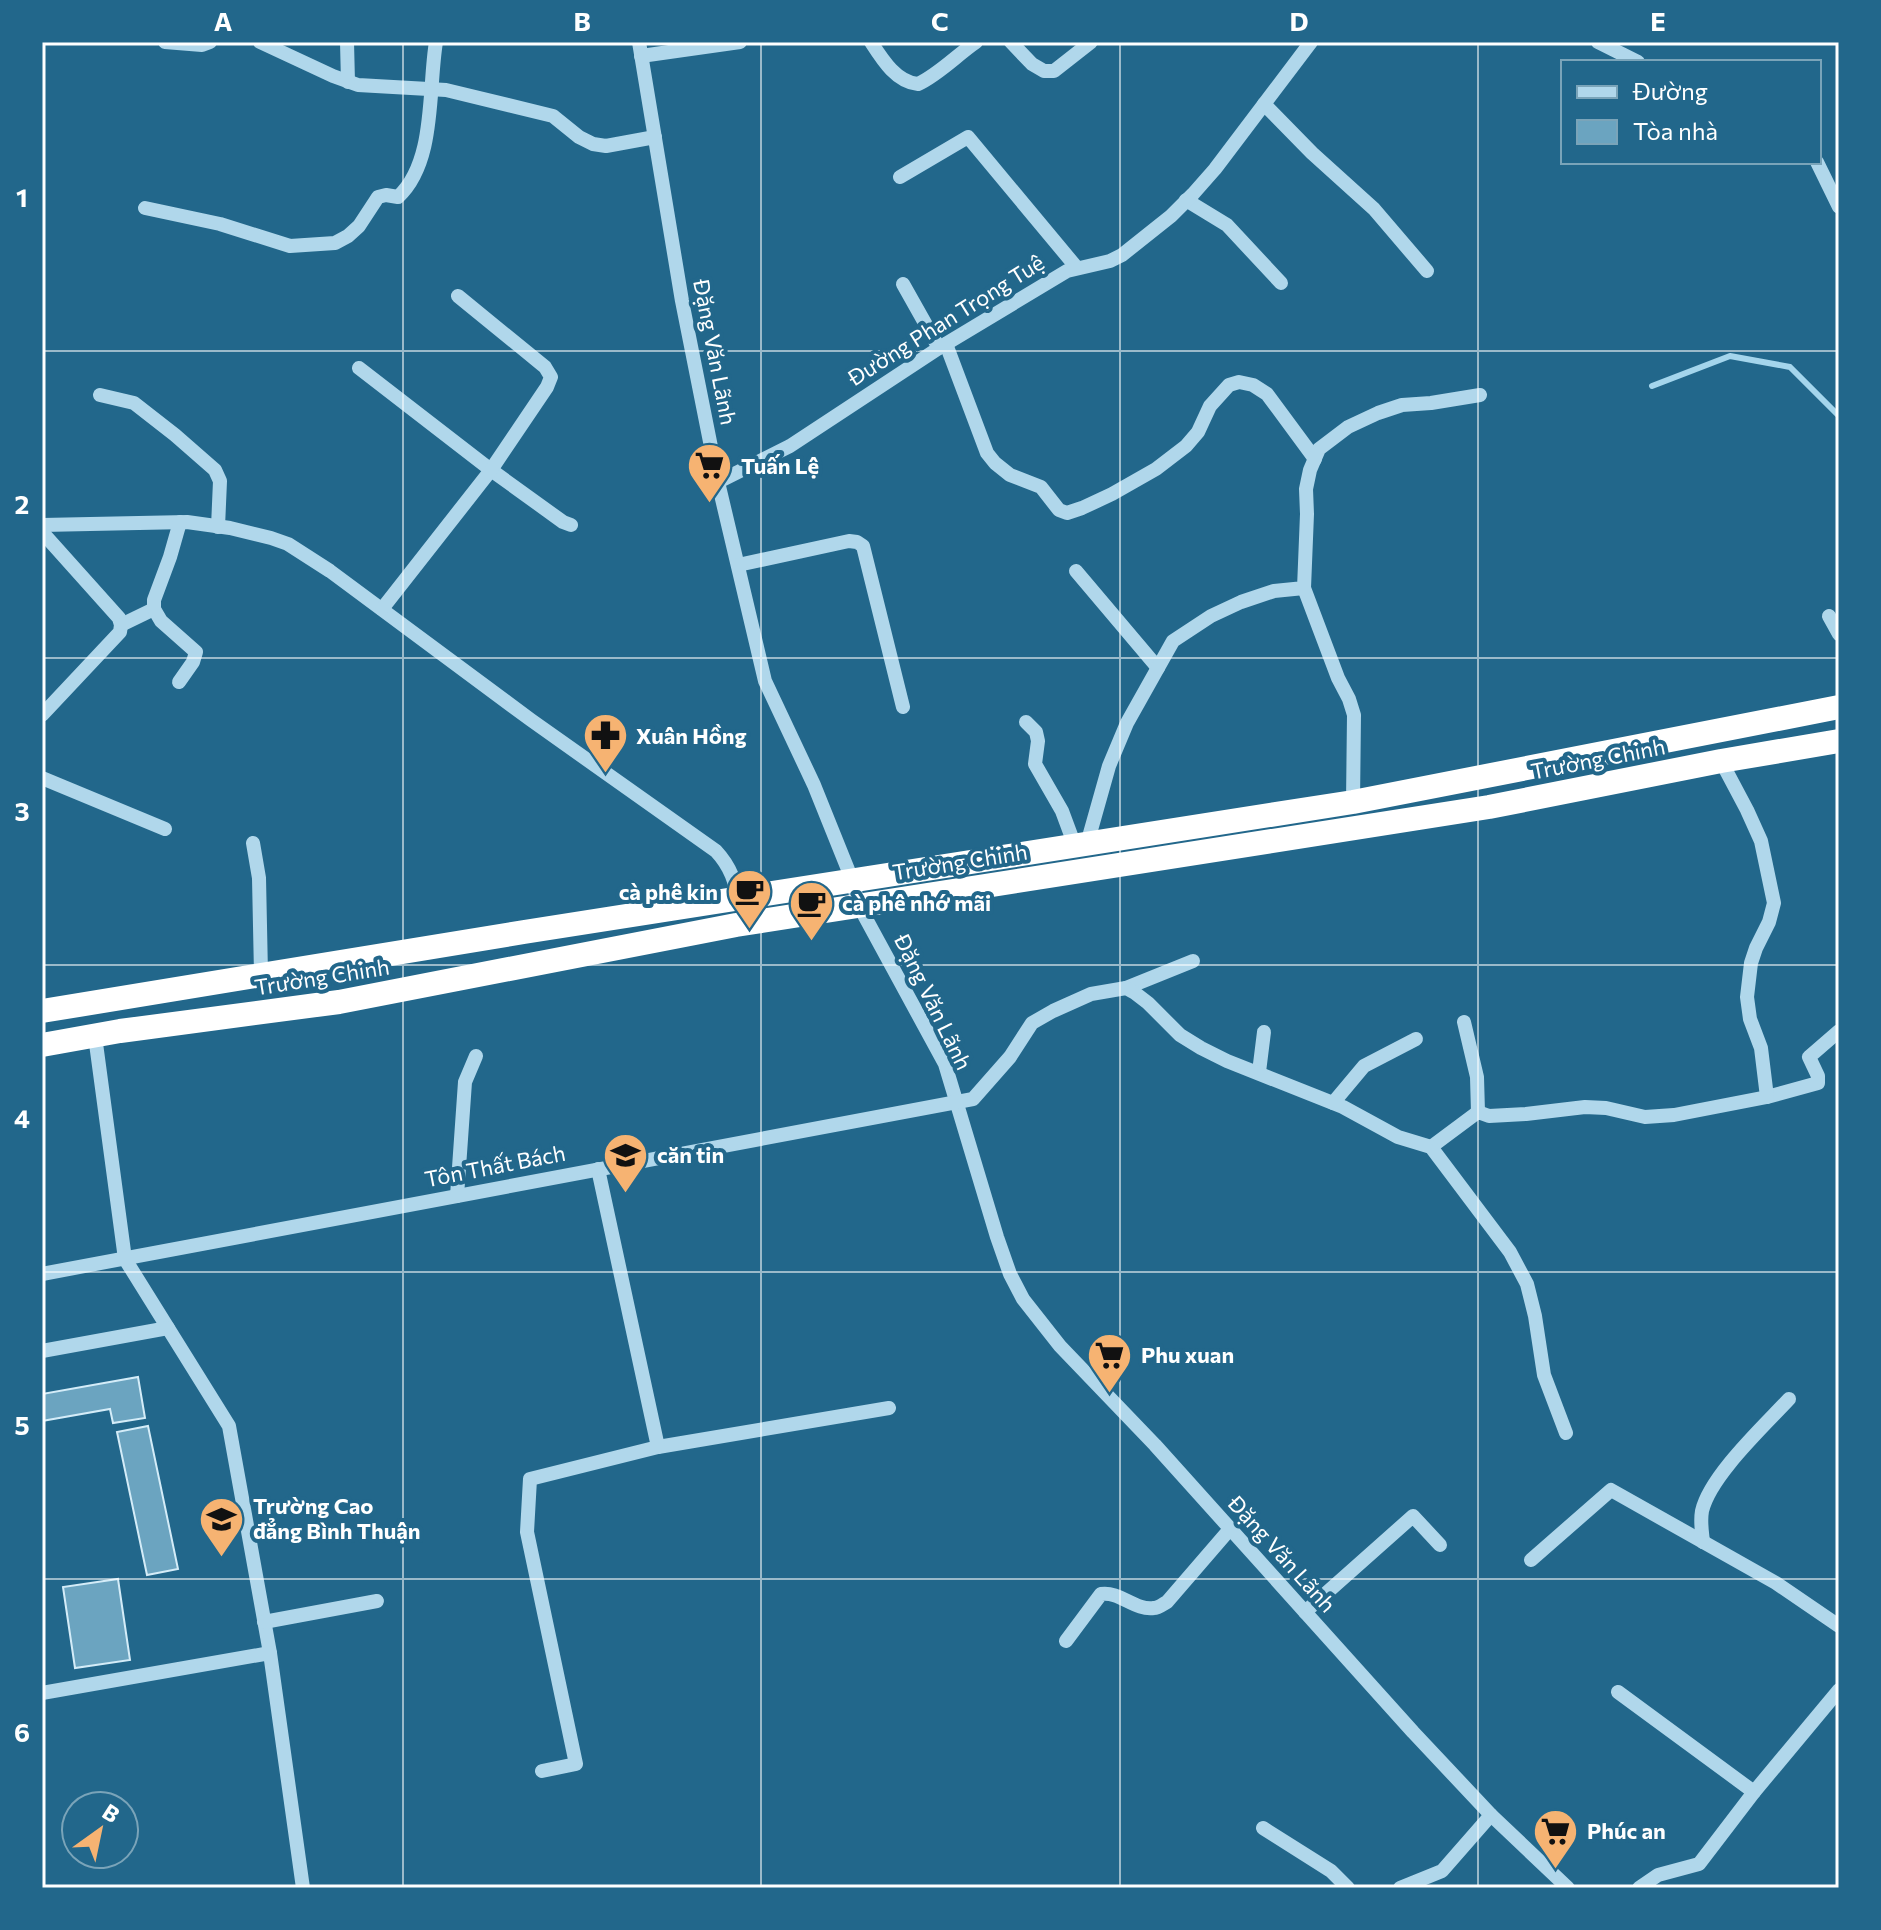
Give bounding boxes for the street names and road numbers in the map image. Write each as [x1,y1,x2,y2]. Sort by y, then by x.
street label: Đường Phan Trọng Tuệ [842,248,1049,392]
street label: Đặng Văn Lãnh [688,276,743,427]
street label: Trường Chinh [1528,732,1667,785]
street label: Trường Chinh [891,838,1029,885]
street label: Đặng Văn Lãnh [888,929,978,1074]
street label: Trường Chinh [253,953,391,1000]
street label: Tôn Thất Bách [422,1139,568,1192]
street label: Đặng Văn Lãnh [1222,1489,1342,1618]

